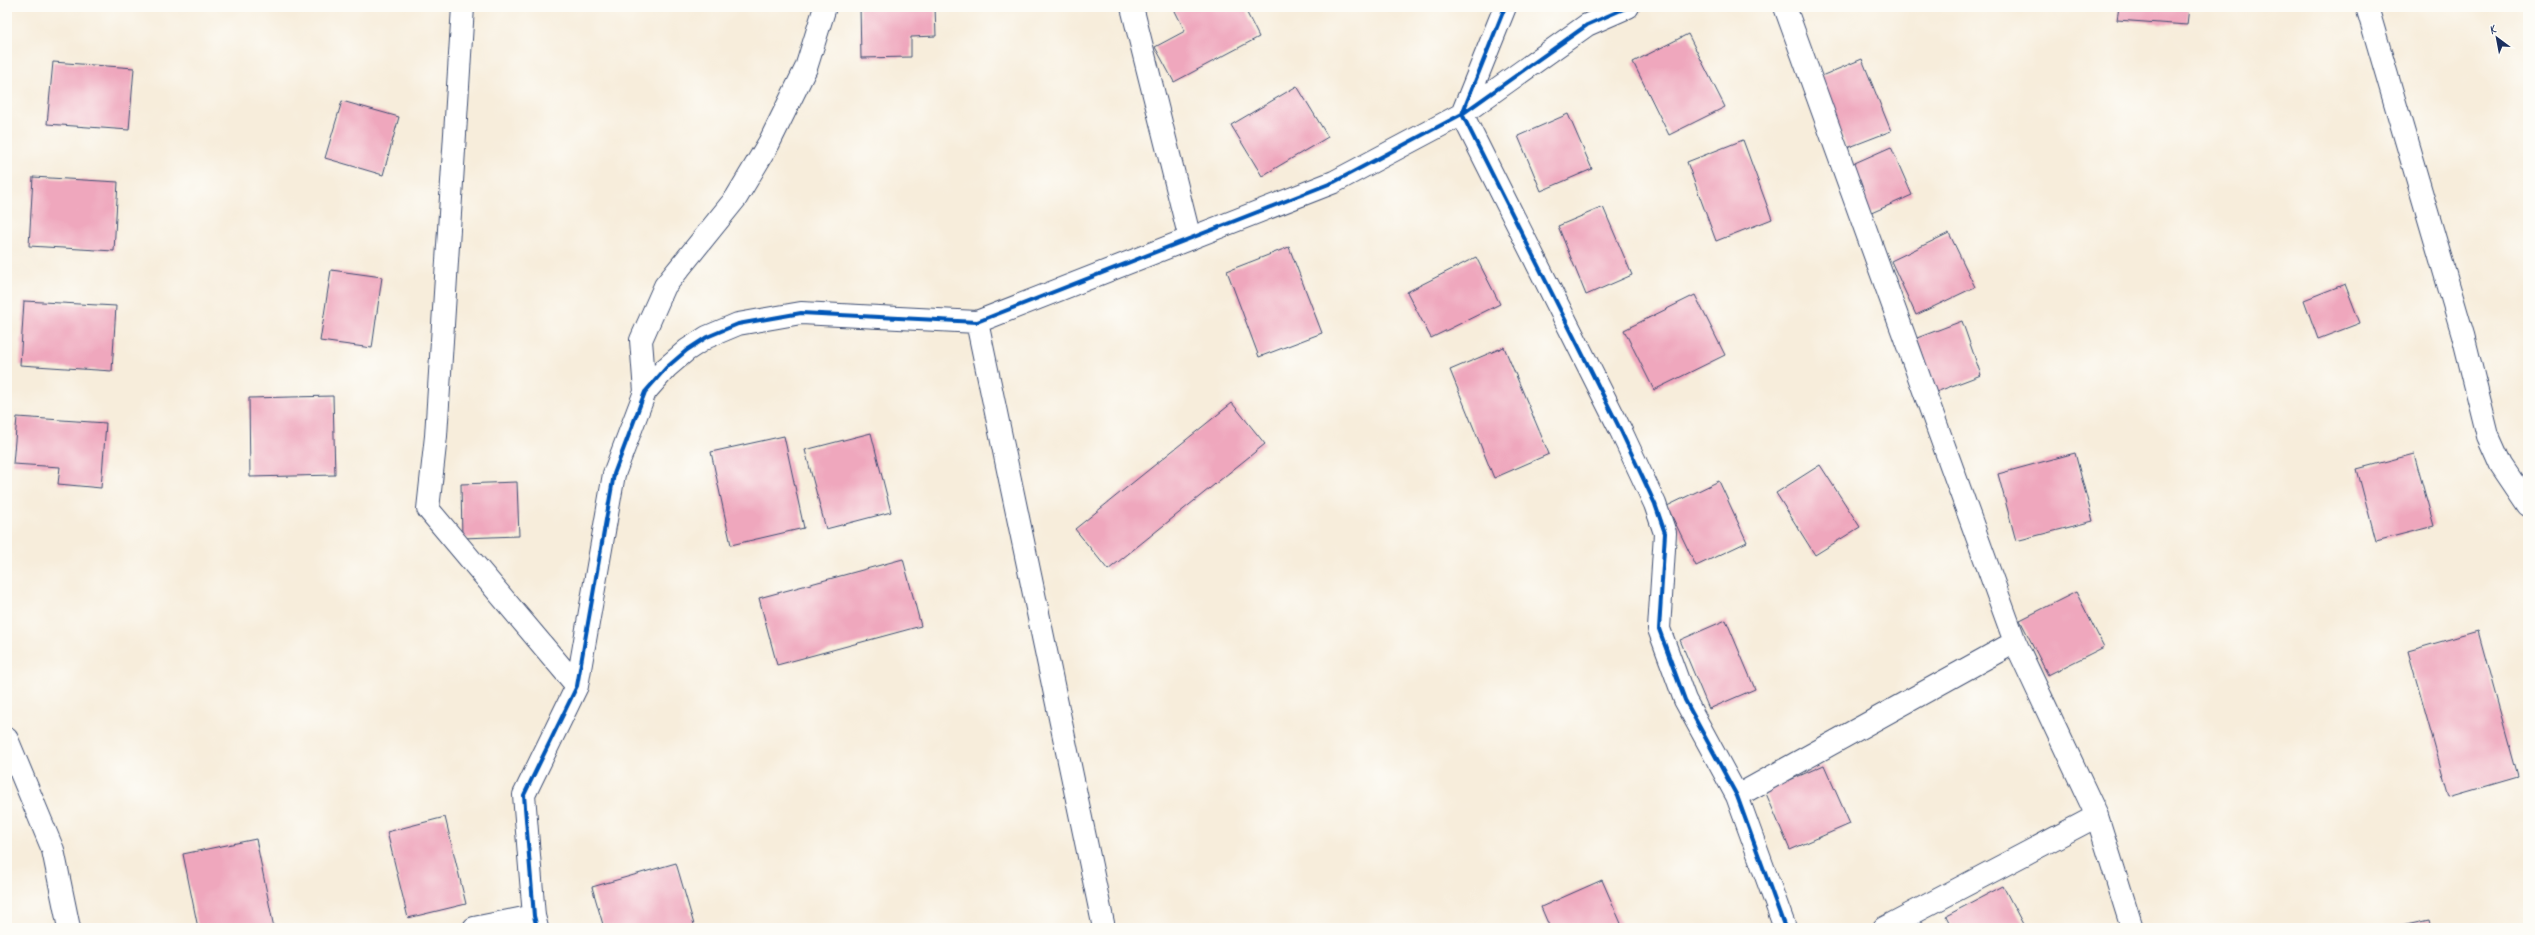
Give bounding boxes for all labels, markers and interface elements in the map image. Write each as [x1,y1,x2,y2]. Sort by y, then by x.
north arrow [2477,18,2517,58]
text: K [2486,21,2500,37]

